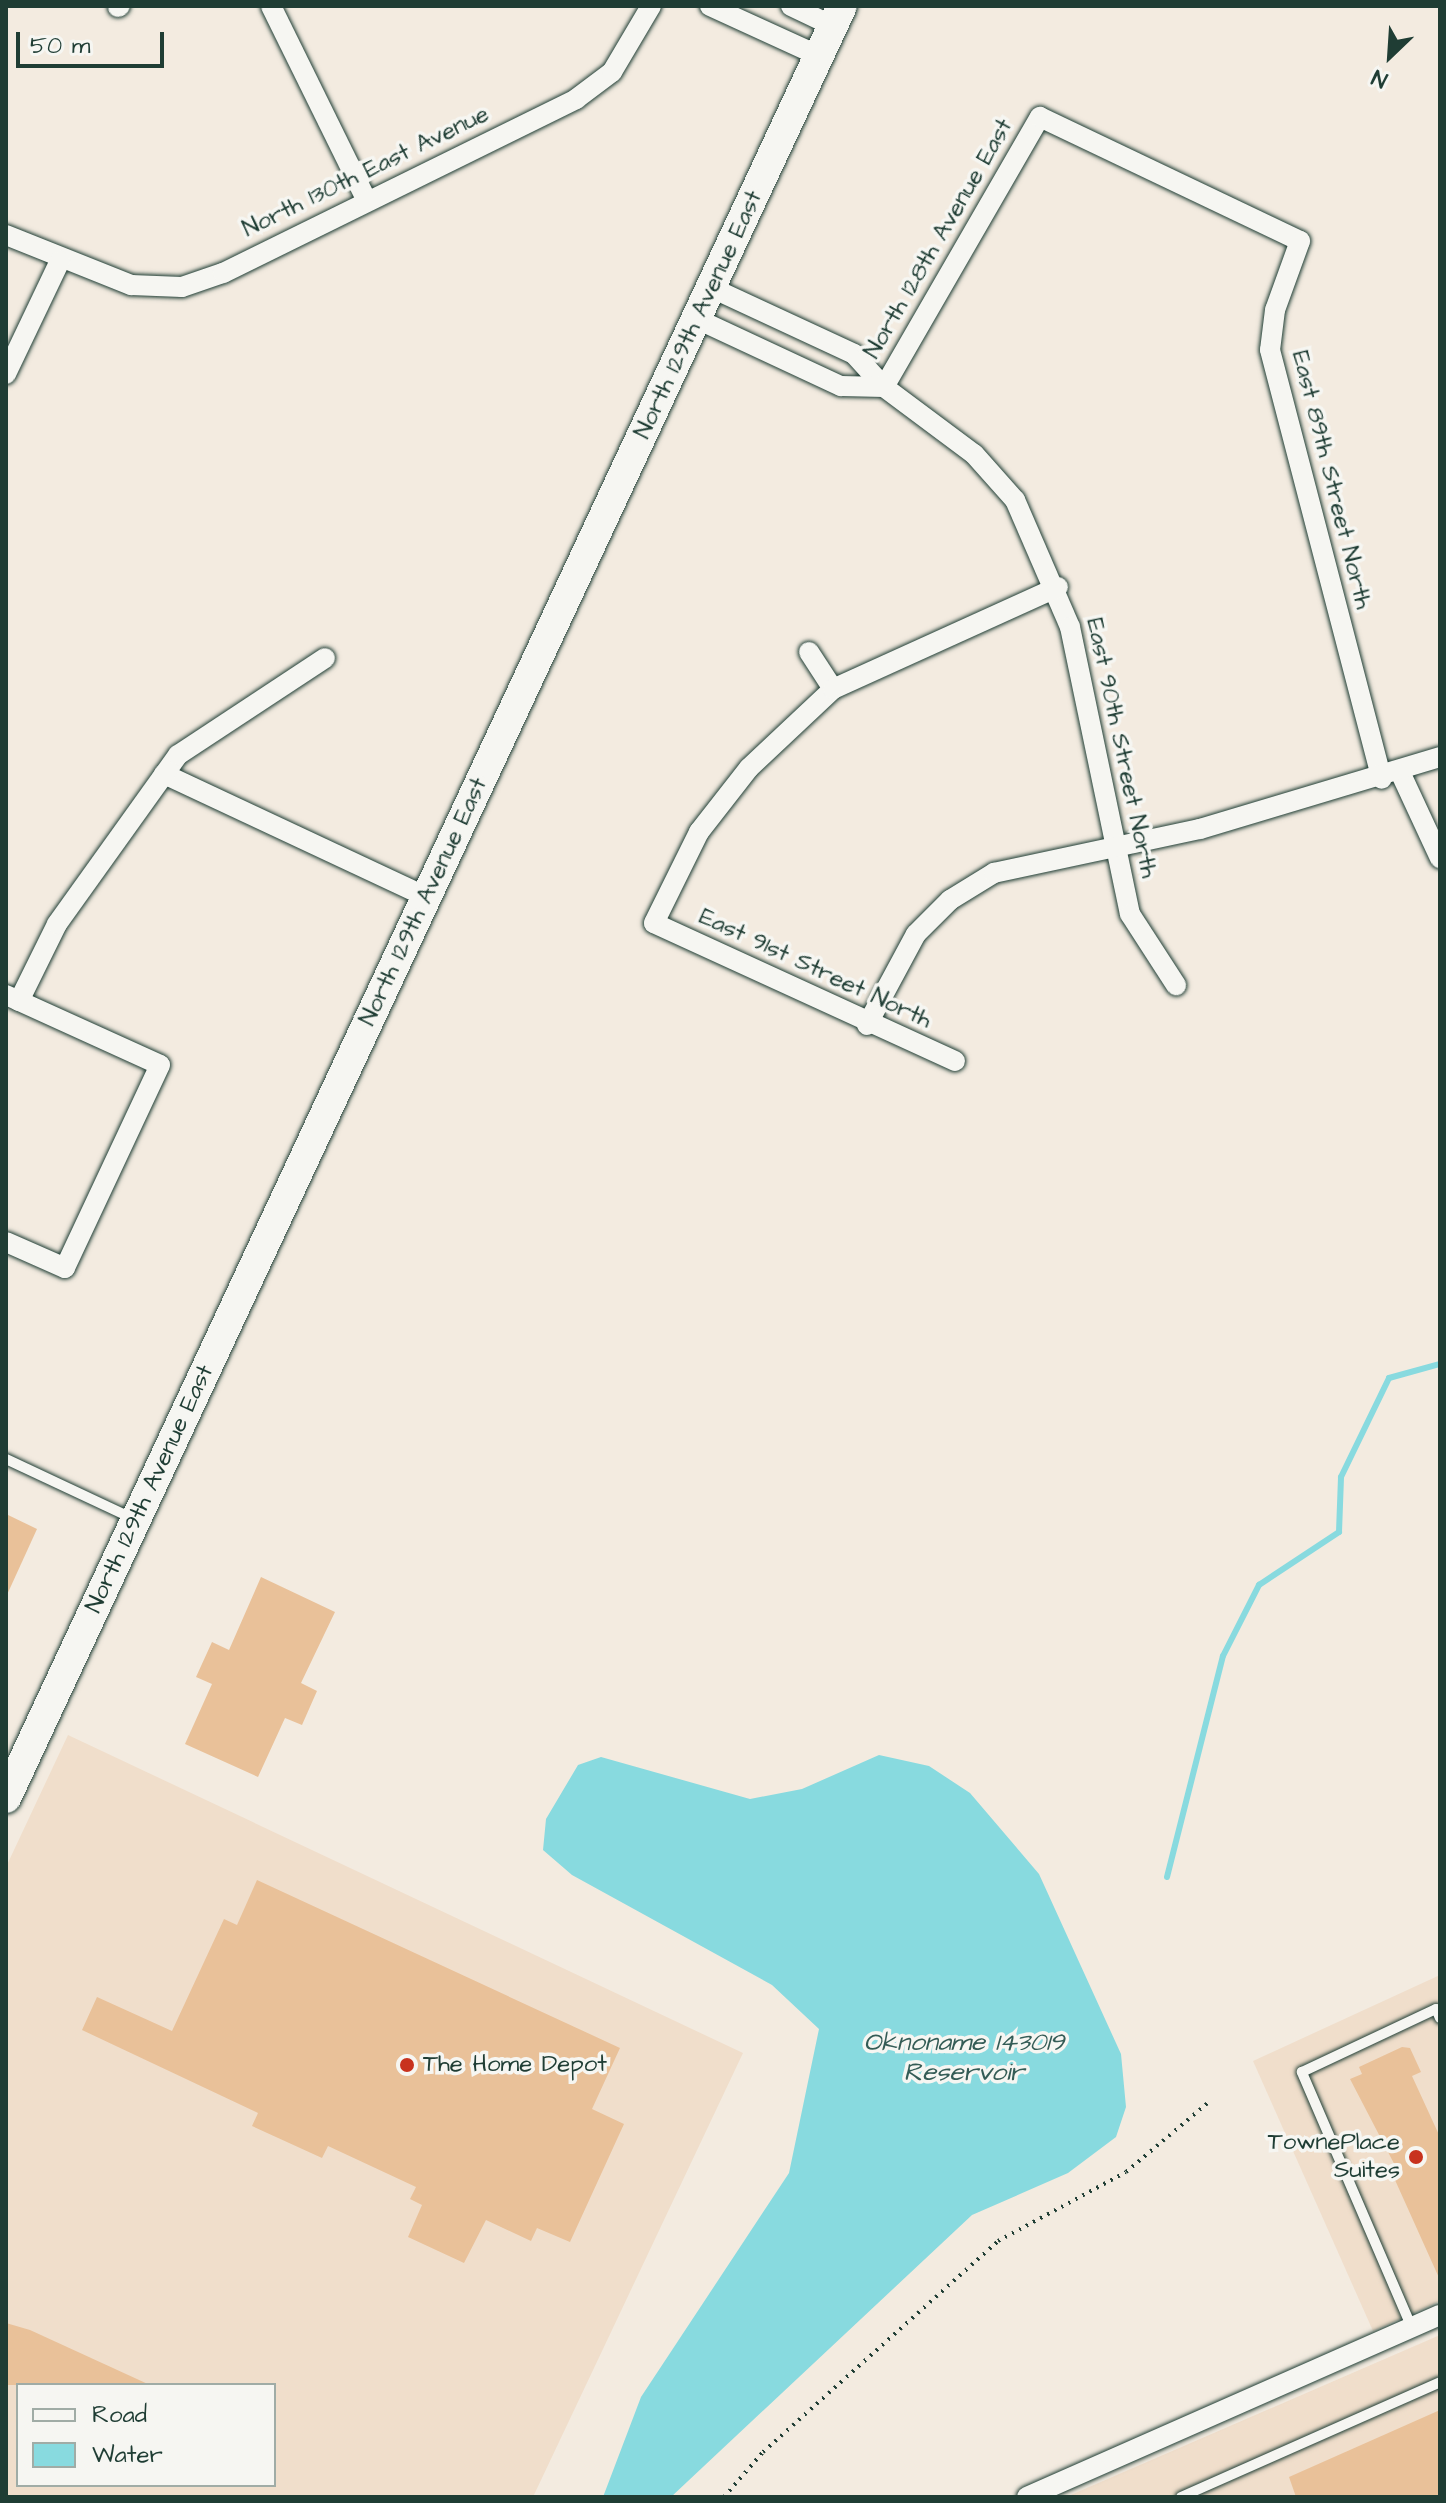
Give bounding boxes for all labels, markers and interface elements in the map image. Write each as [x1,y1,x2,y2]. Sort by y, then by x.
scale bar [20,16,168,66]
north arrow [1350,16,1430,96]
text: 50 m [30,29,90,63]
text: N [1367,61,1392,95]
street label: North 130th East Avenue [238,100,494,244]
street label: North 128th Avenue East [858,114,1020,364]
street label: North 129th Avenue East [629,186,769,444]
street label: East 89th Street North [1285,348,1377,612]
street label: East 90th Street North [1079,616,1163,880]
street label: North 129th Avenue East [354,773,494,1031]
street label: East 91st Street North [694,903,936,1035]
street label: North 129th Avenue East [80,1360,220,1618]
water label: Oknoname 143019 Reservoir [864,2027,1064,2088]
place label: The Home Depot [423,2051,607,2079]
marker: The Home Depot [398,2056,416,2074]
place label: TownePlace Suites [1268,2129,1400,2185]
marker: TownePlace Suites [1407,2148,1425,2166]
legend [16,2383,276,2487]
text: Road [92,2398,147,2432]
text: Water [92,2438,163,2472]

